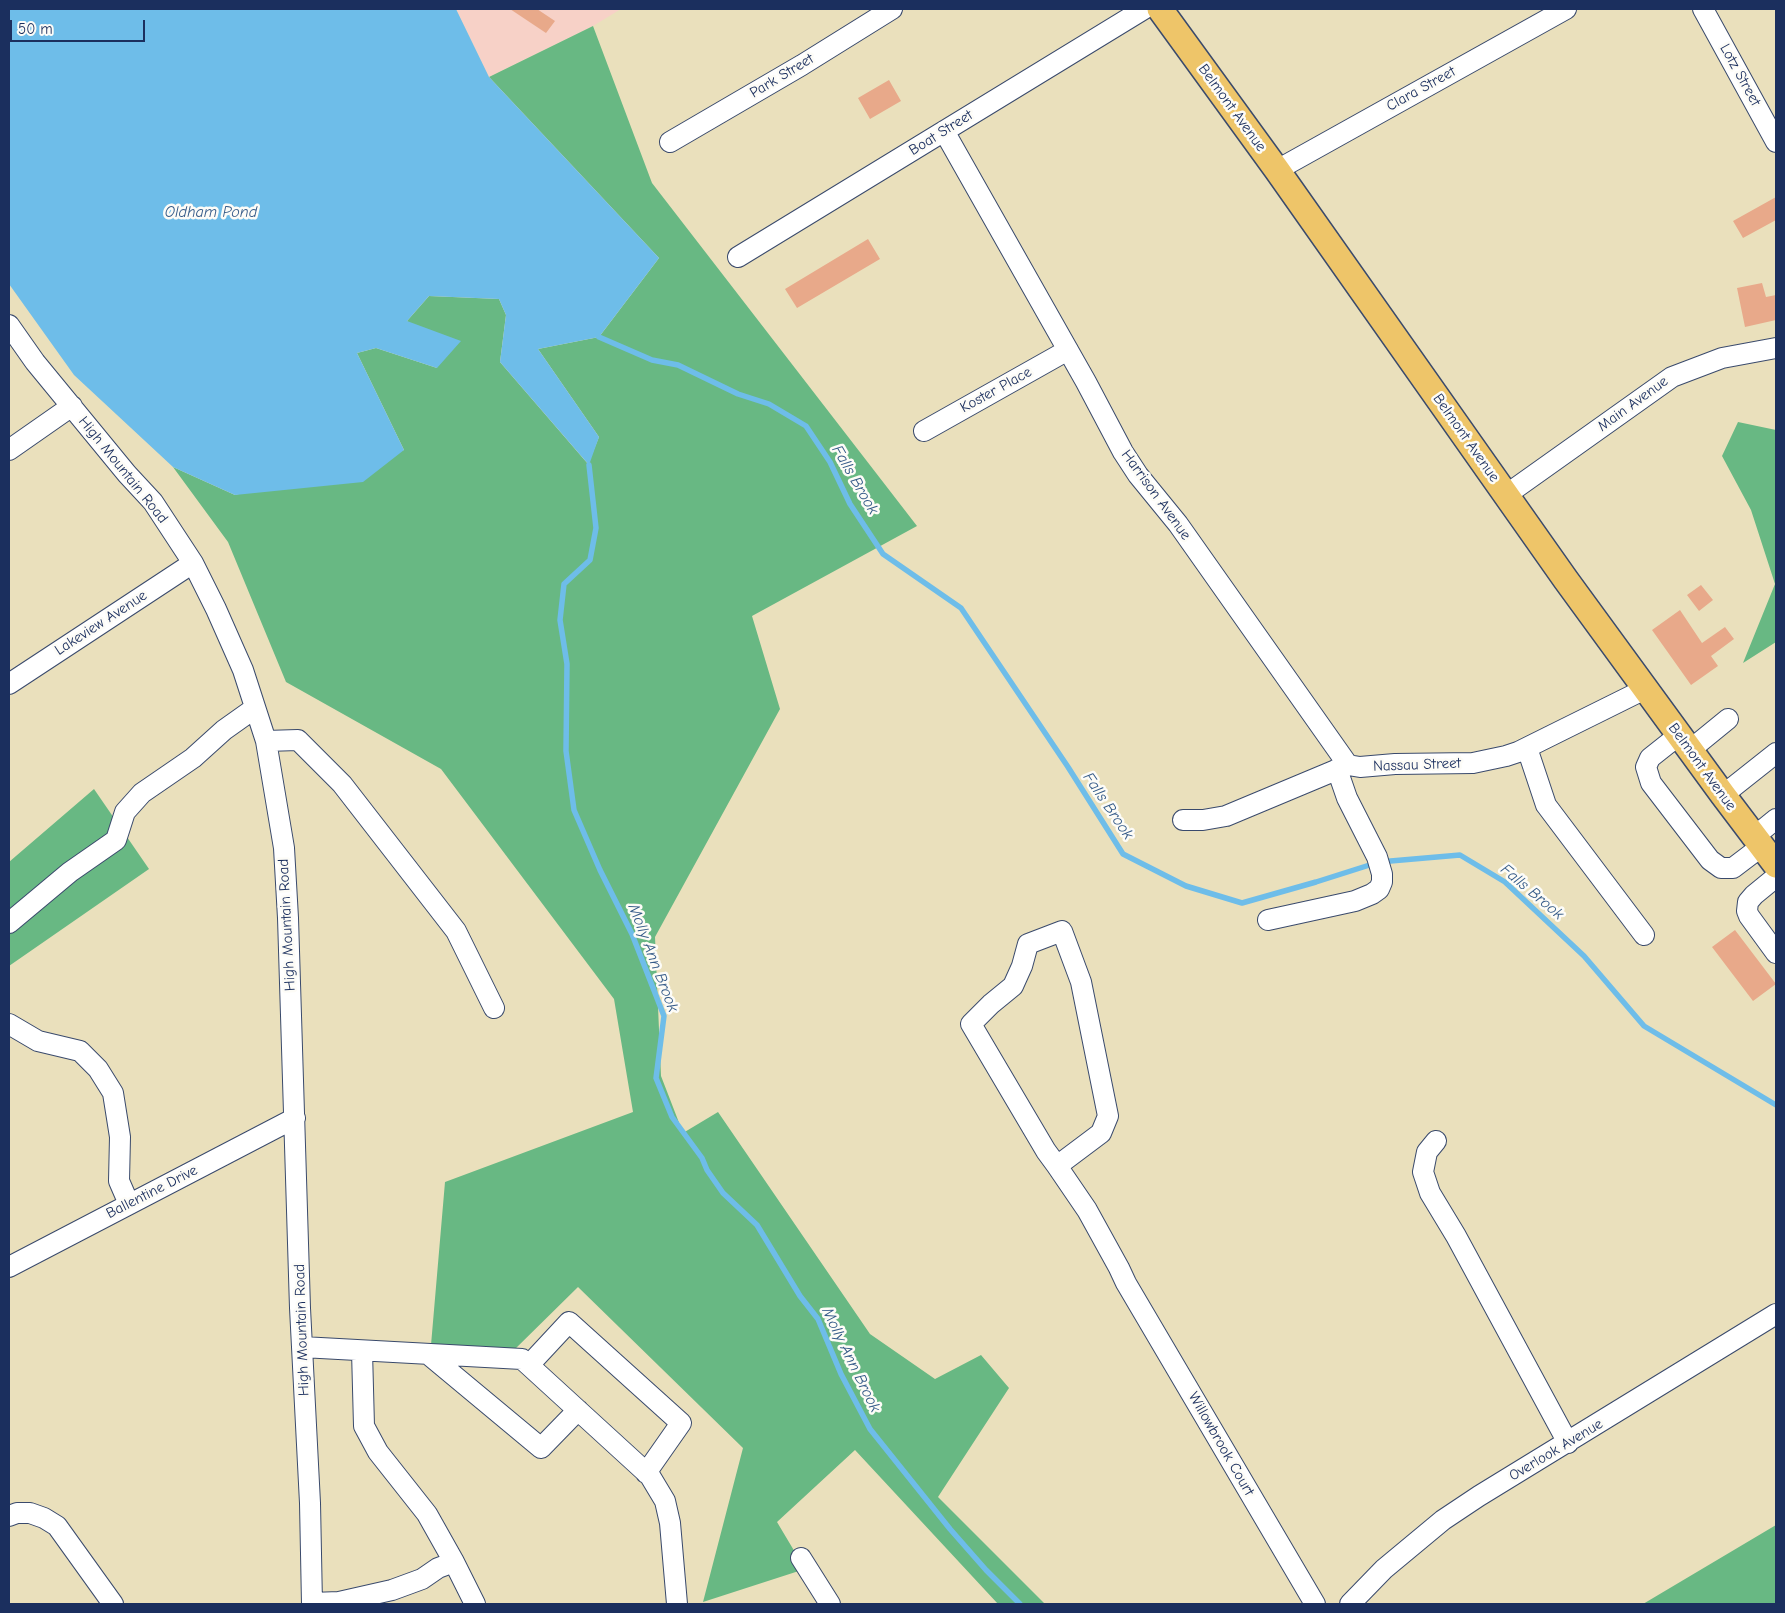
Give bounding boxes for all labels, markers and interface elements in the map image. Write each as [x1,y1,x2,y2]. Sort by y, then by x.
scale bar [12,10,148,42]
text: 50 m [18,20,53,38]
street label: Lotz Street [1716,41,1764,109]
street label: Park Street [747,50,817,102]
street label: Belmont Avenue [1194,61,1270,155]
street label: Clara Street [1383,63,1459,115]
street label: Boat Street [906,106,976,160]
water label: Oldham Pond [165,202,257,222]
street label: Koster Place [957,363,1035,417]
street label: Main Avenue [1594,372,1672,436]
street label: Belmont Avenue [1429,390,1503,486]
street label: High Mountain Road [74,413,172,527]
water label: Falls Brook [827,442,883,518]
street label: Harrison Avenue [1117,446,1195,544]
street label: Lakeview Avenue [52,587,150,659]
street label: Belmont Avenue [1664,720,1740,814]
street label: Nassau Street [1373,754,1461,776]
water label: Falls Brook [1079,769,1137,843]
street label: High Mountain Road [275,858,299,992]
water label: Falls Brook [1496,860,1568,924]
water label: Molly Ann Brook [624,901,682,1015]
street label: Ballentine Drive [103,1161,201,1223]
street label: High Mountain Road [291,1264,313,1396]
water label: Molly Ann Brook [817,1304,885,1416]
street label: Willowbrook Court [1184,1389,1258,1499]
street label: Overlook Avenue [1506,1415,1606,1485]

